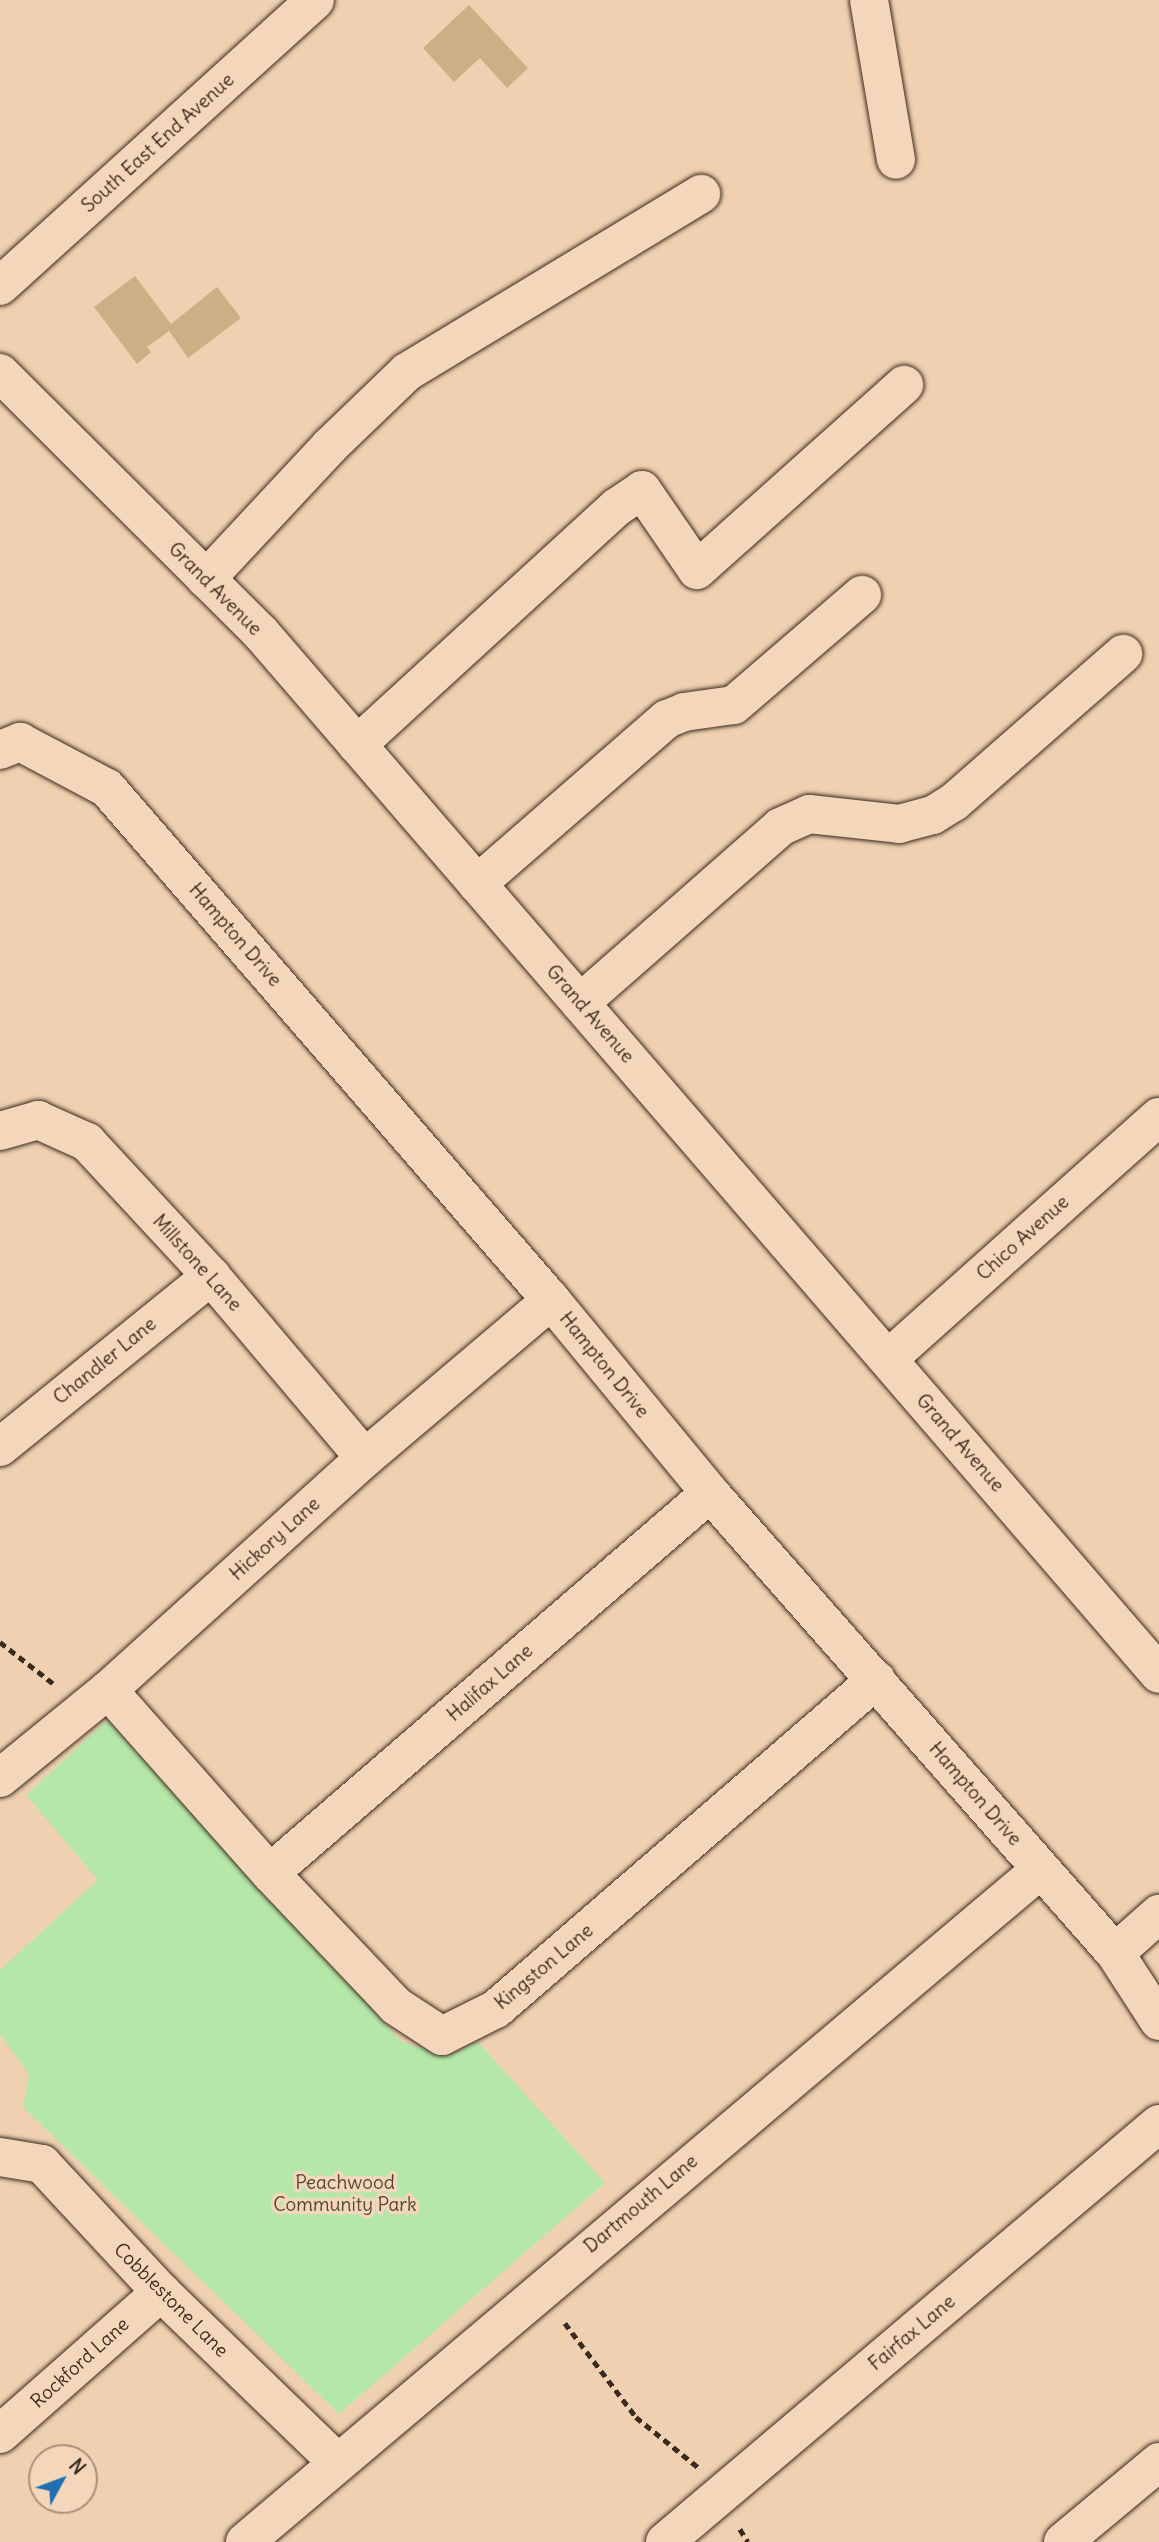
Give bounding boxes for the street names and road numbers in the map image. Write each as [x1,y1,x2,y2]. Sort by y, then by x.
street label: South East End Avenue [77,69,239,217]
street label: Grand Avenue [164,538,266,640]
street label: Hampton Drive [184,879,286,991]
street label: Grand Avenue [541,960,639,1068]
street label: Chico Avenue [972,1191,1074,1285]
street label: Millstone Lane [148,1210,246,1316]
street label: Hampton Drive [554,1308,654,1422]
street label: Chandler Lane [49,1313,161,1409]
street label: Grand Avenue [911,1389,1009,1497]
street label: Hickory Lane [225,1493,325,1585]
street label: Halifax Lane [443,1640,537,1726]
street label: Hampton Drive [924,1738,1026,1850]
street label: Kingston Lane [490,1919,598,2015]
street label: Dartmouth Lane [580,2150,702,2258]
street label: Cobblestone Lane [109,2238,233,2362]
street label: Fairfax Lane [864,2290,960,2376]
street label: Rockford Lane [26,2313,134,2413]

